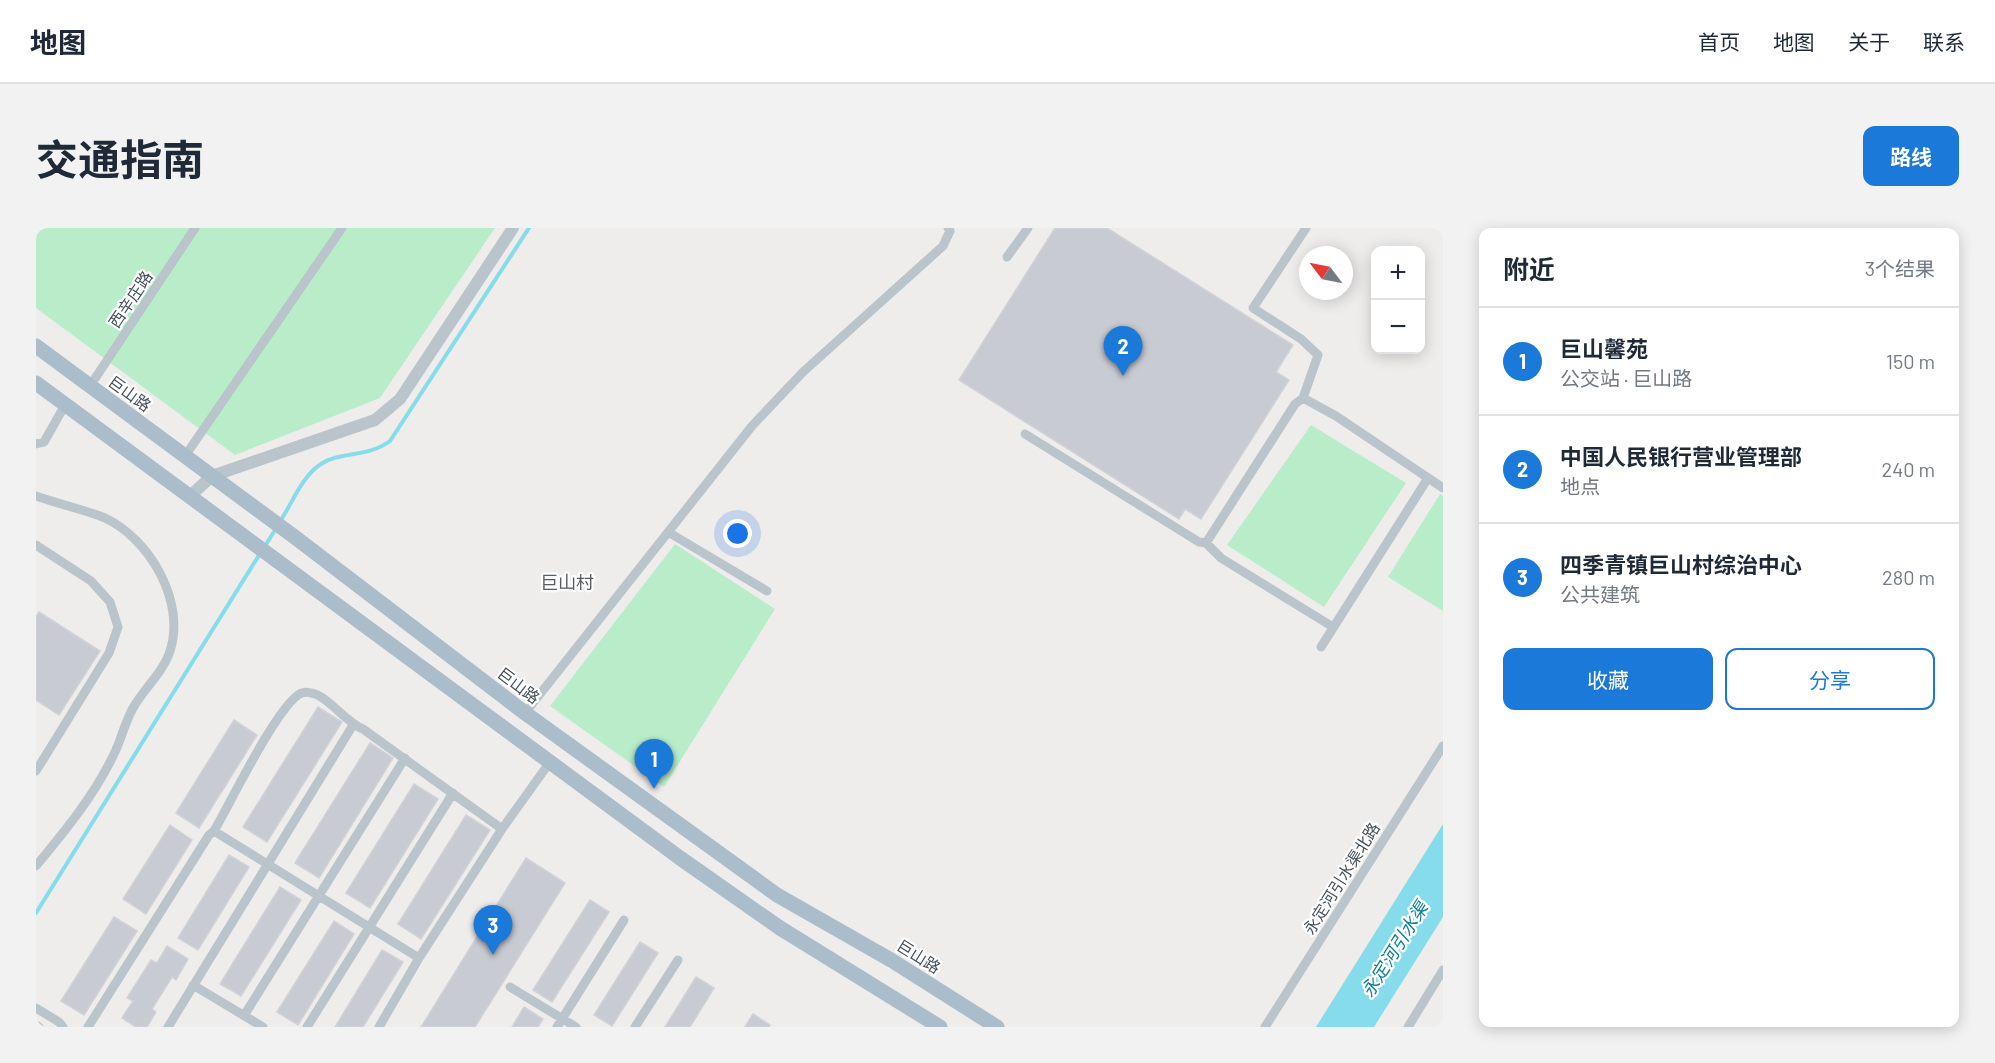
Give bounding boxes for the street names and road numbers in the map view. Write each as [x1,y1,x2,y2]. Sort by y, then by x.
street label: 西辛庄路 [104,267,156,331]
street label: 巨山路 [105,371,155,415]
street label: 巨山路 [494,663,544,707]
street label: 永定河引水渠北路 [1299,819,1383,937]
street label: 巨山路 [894,935,944,977]

